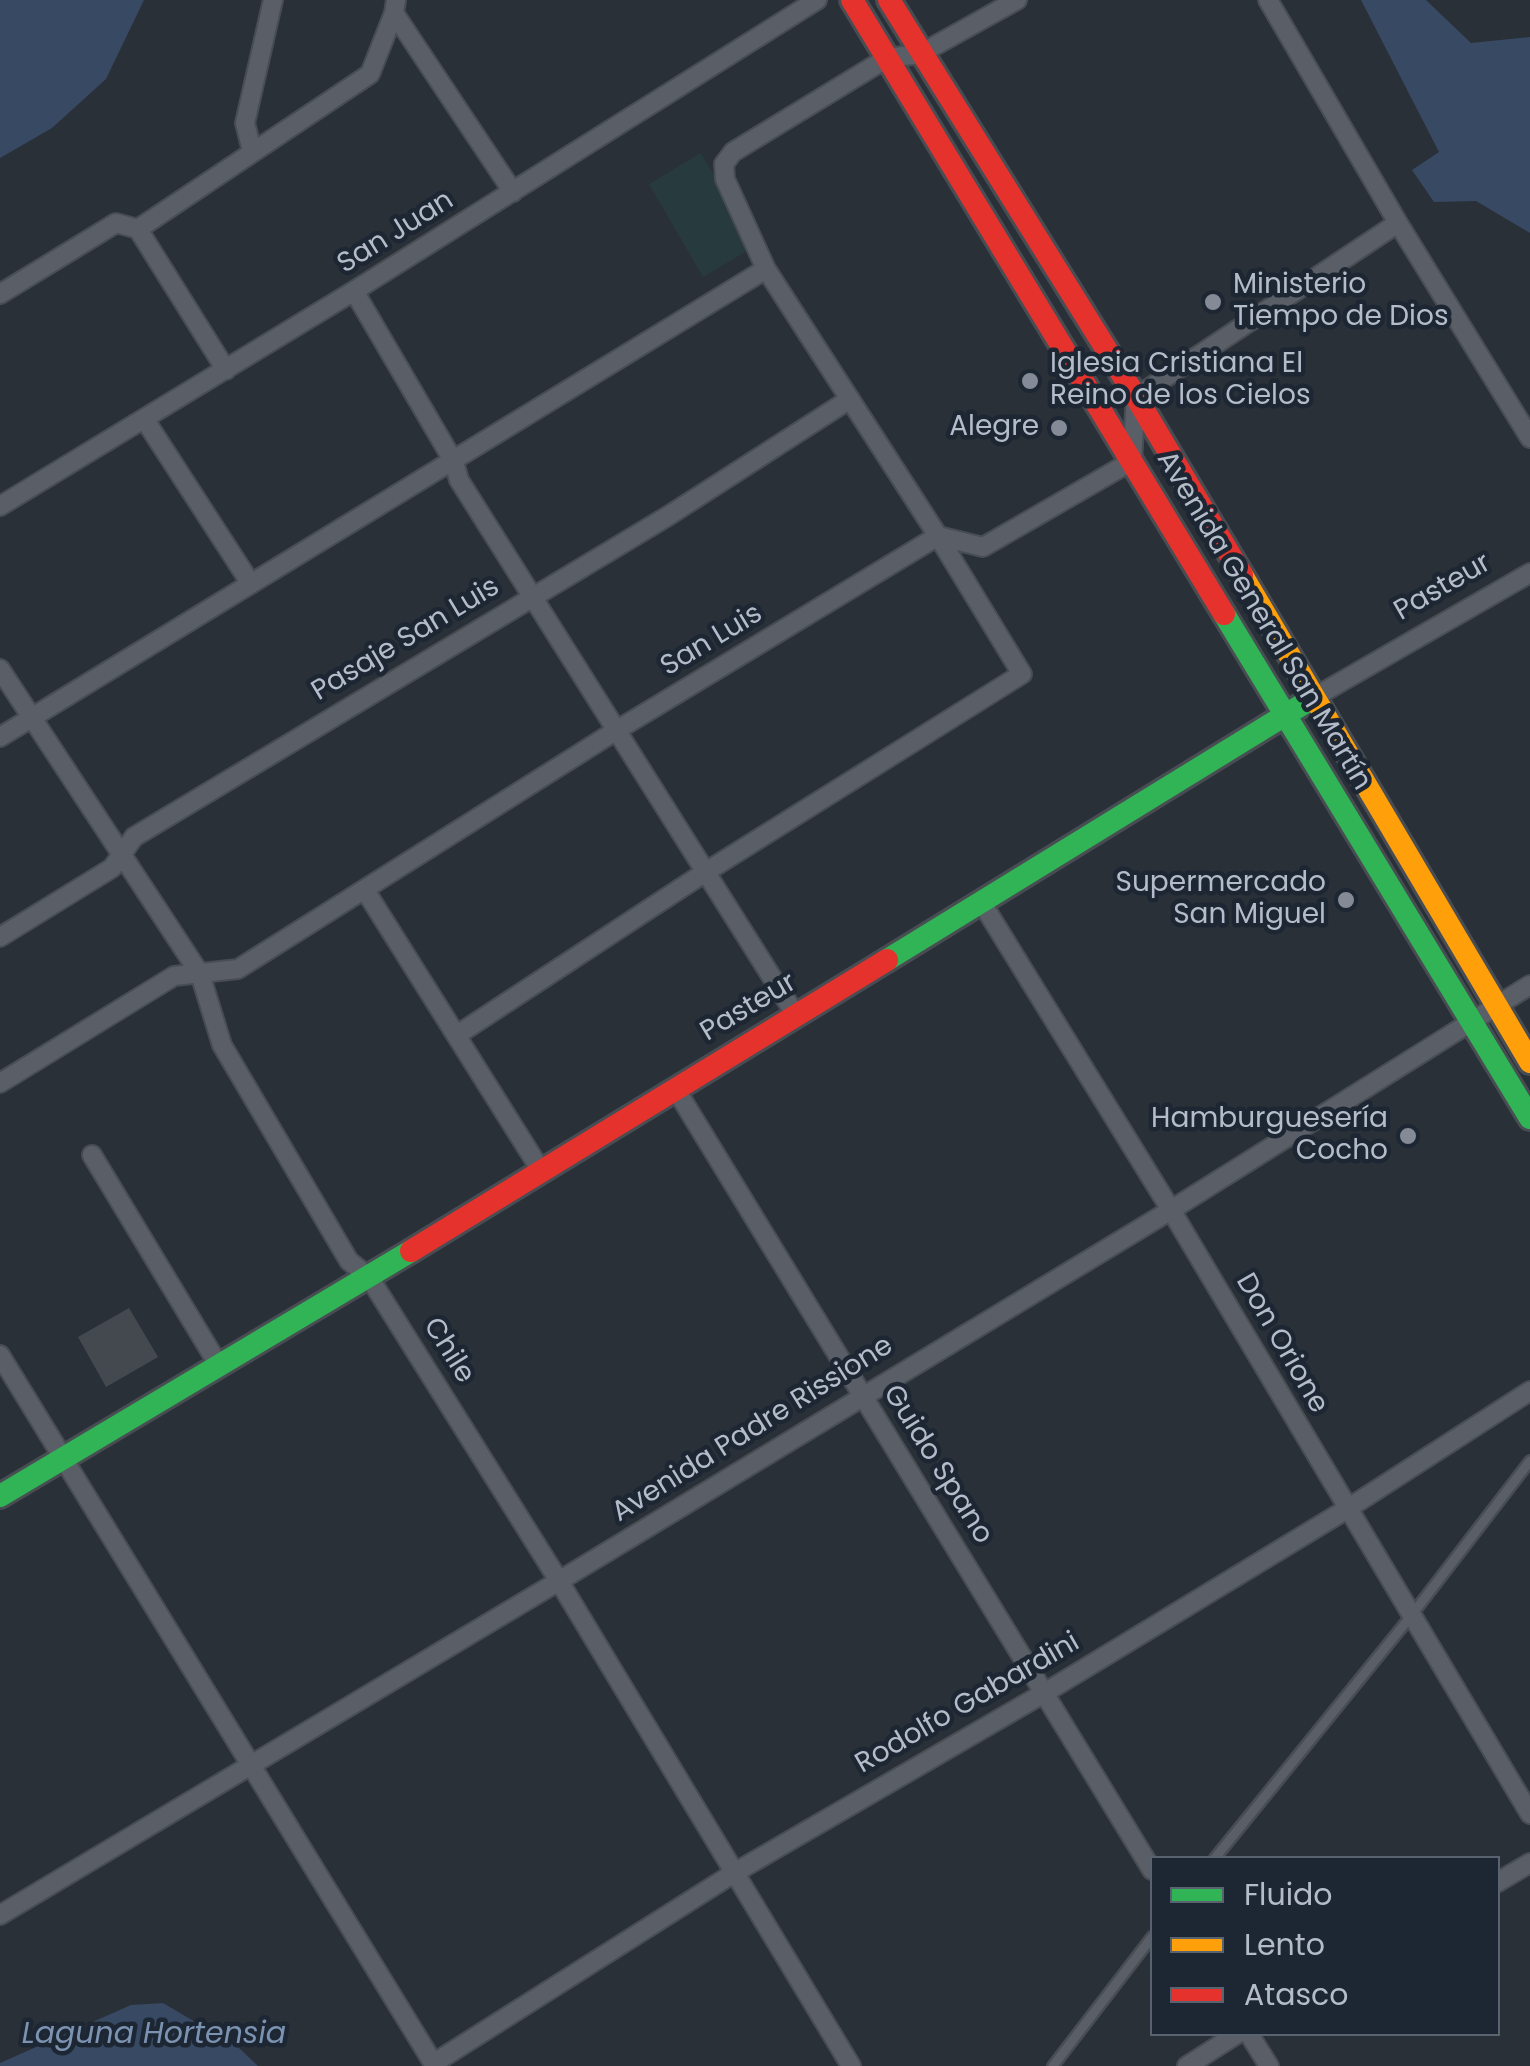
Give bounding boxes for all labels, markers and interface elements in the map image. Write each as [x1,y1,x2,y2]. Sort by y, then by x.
street label: San Juan [332,184,460,282]
place label: Ministerio Tiempo de Dios [1233,269,1449,335]
marker: Ministerio Tiempo de Dios [1202,291,1224,313]
place label: Iglesia Cristiana El Reino de los Cielos [1050,348,1311,414]
marker: Iglesia Cristiana El Reino de los Cielos [1019,370,1041,392]
place label: Alegre [949,411,1039,445]
marker: Alegre [1048,417,1070,439]
street label: Avenida General San Martín [1148,445,1378,797]
street label: Pasteur [1389,547,1497,629]
street label: Pasaje San Luis [306,571,506,709]
street label: San Luis [655,598,769,684]
place label: Supermercado San Miguel [1115,867,1326,933]
marker: Supermercado San Miguel [1335,889,1357,911]
street label: Pasteur [695,966,803,1050]
place label: Hamburguesería Cocho [1151,1103,1388,1169]
marker: Hamburguesería Cocho [1397,1125,1419,1147]
street label: Don Orione [1228,1268,1334,1420]
street label: Chile [415,1312,481,1390]
street label: Avenida Padre Rissione [606,1330,900,1530]
street label: Guido Spano [875,1379,999,1551]
street label: Rodolfo Gabardini [850,1626,1086,1782]
legend [1150,1856,1500,2036]
text: Fluido [1244,1873,1333,1916]
text: Lento [1244,1923,1325,1966]
text: Atasco [1244,1973,1349,2016]
water label: Laguna Hortensia [22,2017,286,2053]

